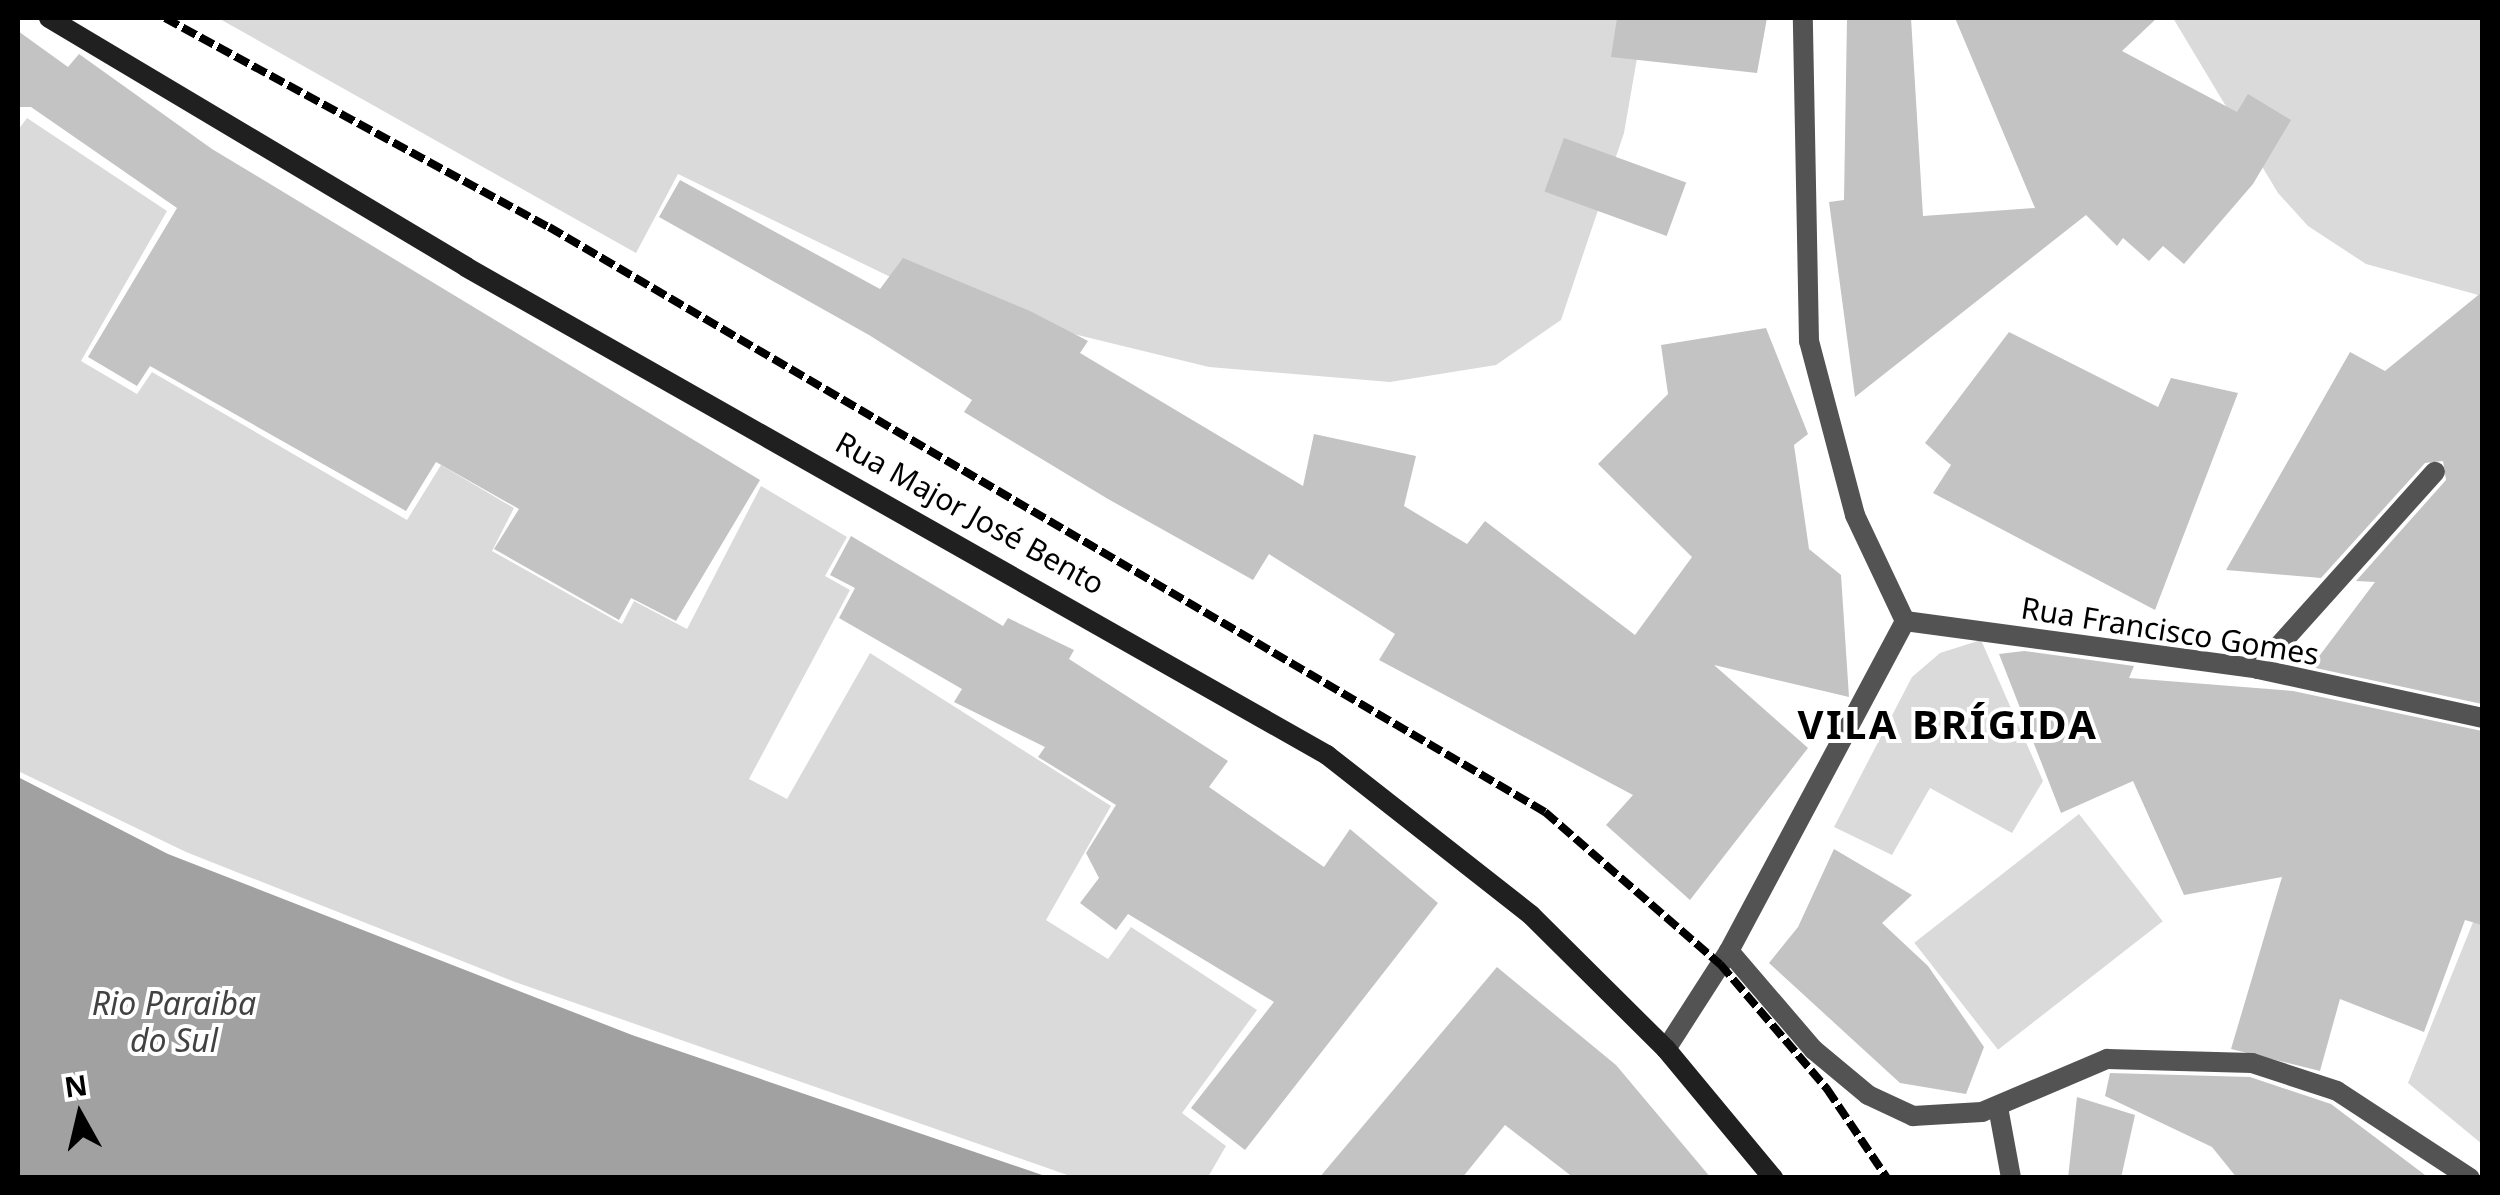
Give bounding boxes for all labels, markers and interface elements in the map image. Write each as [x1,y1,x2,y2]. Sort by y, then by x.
street label: Rua Major José Bento [830,424,1110,602]
street label: Rua Francisco Gomes [2019,590,2321,672]
district label: VILA BRÍGIDA [1797,700,2099,748]
water label: Rio Paraiba do Sul [92,985,256,1060]
north arrow [30,1065,130,1165]
text: N [62,1065,90,1106]

